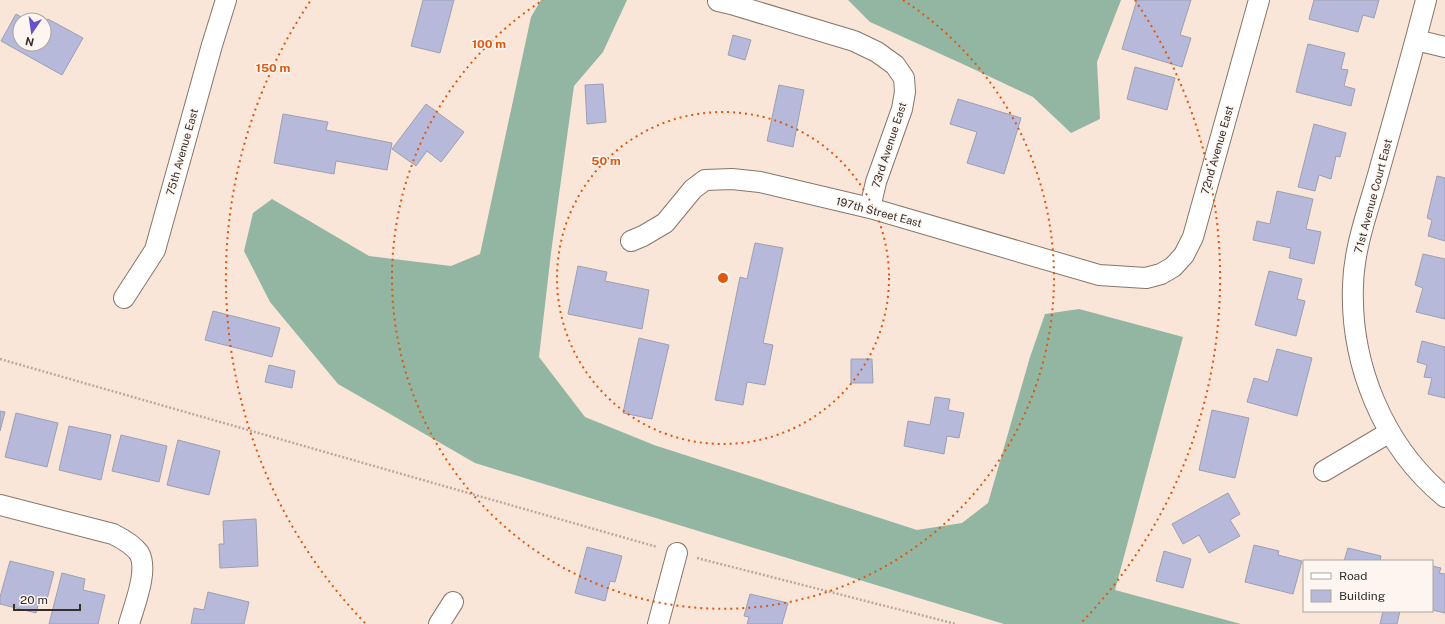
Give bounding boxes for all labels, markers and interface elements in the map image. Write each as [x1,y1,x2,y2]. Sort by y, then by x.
north arrow [12,12,52,52]
text: N [24,35,35,49]
text: 100 m [472,37,506,51]
text: 150 m [256,61,290,75]
street label: 73rd Avenue East [869,101,909,189]
street label: 72nd Avenue East [1199,104,1235,196]
street label: 75th Avenue East [164,107,200,197]
street label: 71st Avenue Court East [1352,138,1394,254]
text: 50 m [591,154,621,168]
street label: 197th Street East [835,195,923,229]
centre of rings [716,271,730,285]
legend [1303,560,1433,612]
text: Road [1339,569,1367,583]
scale bar [14,586,80,612]
text: Building [1339,589,1385,603]
text: 20 m [20,593,48,607]

